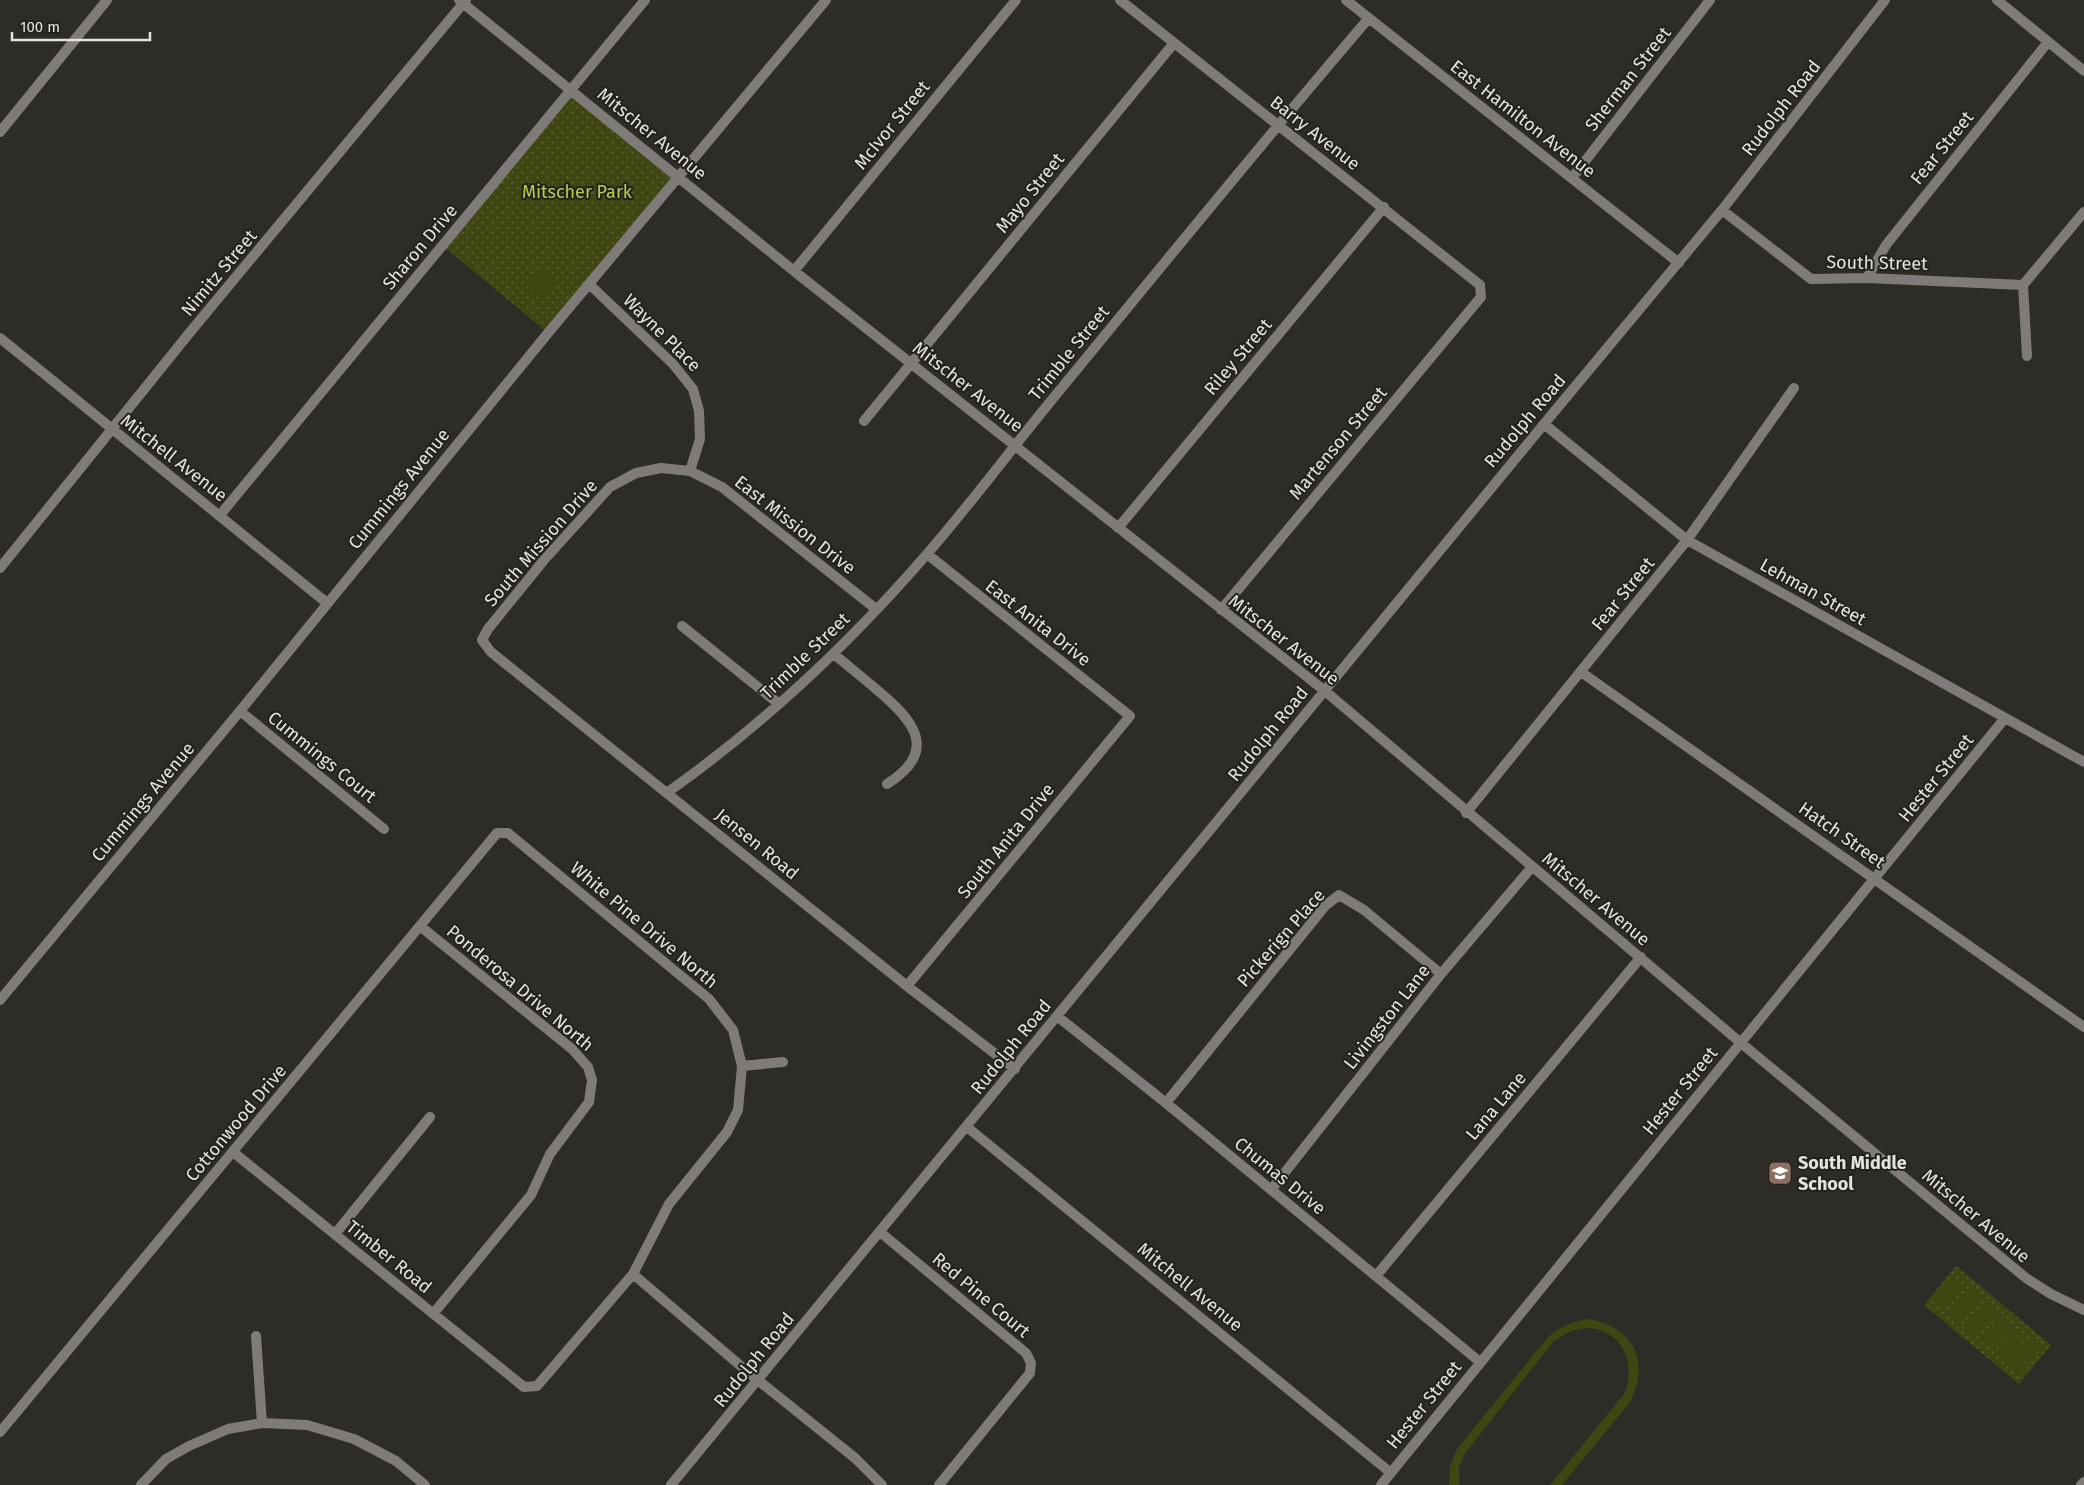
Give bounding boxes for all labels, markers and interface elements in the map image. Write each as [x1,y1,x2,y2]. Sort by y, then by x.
scale bar [12,10,150,42]
text: 100 m [20,18,60,36]
street label: Sherman Street [1580,22,1676,136]
street label: East Hamilton Avenue [1446,55,1600,183]
street label: Rudolph Road [1737,56,1825,160]
street label: McIvor Street [850,76,935,174]
street label: Mitscher Avenue [593,83,711,185]
street label: Barry Avenue [1266,91,1364,175]
street label: Fear Street [1906,106,1979,189]
street label: Mayo Street [991,148,1069,237]
park label: Mitscher Park [522,181,633,203]
street label: Sharon Drive [378,200,462,294]
street label: Nimitz Street [177,225,262,321]
street label: South Street [1826,251,1928,275]
street label: Wayne Place [618,289,706,377]
street label: Trimble Street [1024,301,1114,405]
street label: Riley Street [1200,314,1277,400]
street label: Mitscher Avenue [908,337,1028,437]
street label: Rudolph Road [1479,370,1571,472]
street label: Martenson Street [1284,382,1392,504]
street label: Mitchell Avenue [116,410,232,506]
street label: Cummings Avenue [344,424,454,554]
street label: East Mission Drive [730,471,860,579]
street label: South Mission Drive [480,475,602,611]
street label: Fear Street [1587,552,1660,635]
street label: Lehman Street [1756,554,1870,631]
street label: East Anita Drive [981,575,1095,671]
street label: Mitscher Avenue [1224,590,1344,690]
street label: Trimble Street [756,608,855,704]
street label: Rudolph Road [1223,682,1313,786]
street label: Cummings Court [263,707,381,808]
street label: Hester Street [1894,729,1979,827]
street label: Cummings Avenue [87,738,199,866]
street label: South Anita Drive [953,779,1059,903]
street label: Hatch Street [1794,797,1890,873]
street label: Jensen Road [711,804,803,884]
street label: Mitscher Avenue [1537,847,1655,951]
street label: White Pine Drive North [566,857,722,993]
street label: Pickerign Place [1232,884,1330,992]
street label: Ponderosa Drive North [442,920,598,1056]
street label: Livingston Lane [1339,960,1435,1074]
street label: Rudolph Road [966,995,1056,1099]
street label: Hester Street [1638,1042,1723,1140]
street label: Cottonwood Drive [181,1060,291,1186]
street label: Lana Lane [1461,1067,1531,1145]
street label: Chumas Drive [1230,1132,1330,1220]
place label: South Middle School [1798,1152,1907,1195]
school or university icon: South Middle School [1767,1160,1793,1186]
street label: Mitscher Avenue [1917,1164,2035,1268]
street label: Timber Road [342,1216,436,1298]
street label: Mitchell Avenue [1133,1238,1247,1336]
street label: Red Pine Court [928,1248,1035,1343]
street label: Rudolph Road [709,1308,799,1412]
street label: Hester Street [1382,1356,1467,1454]

